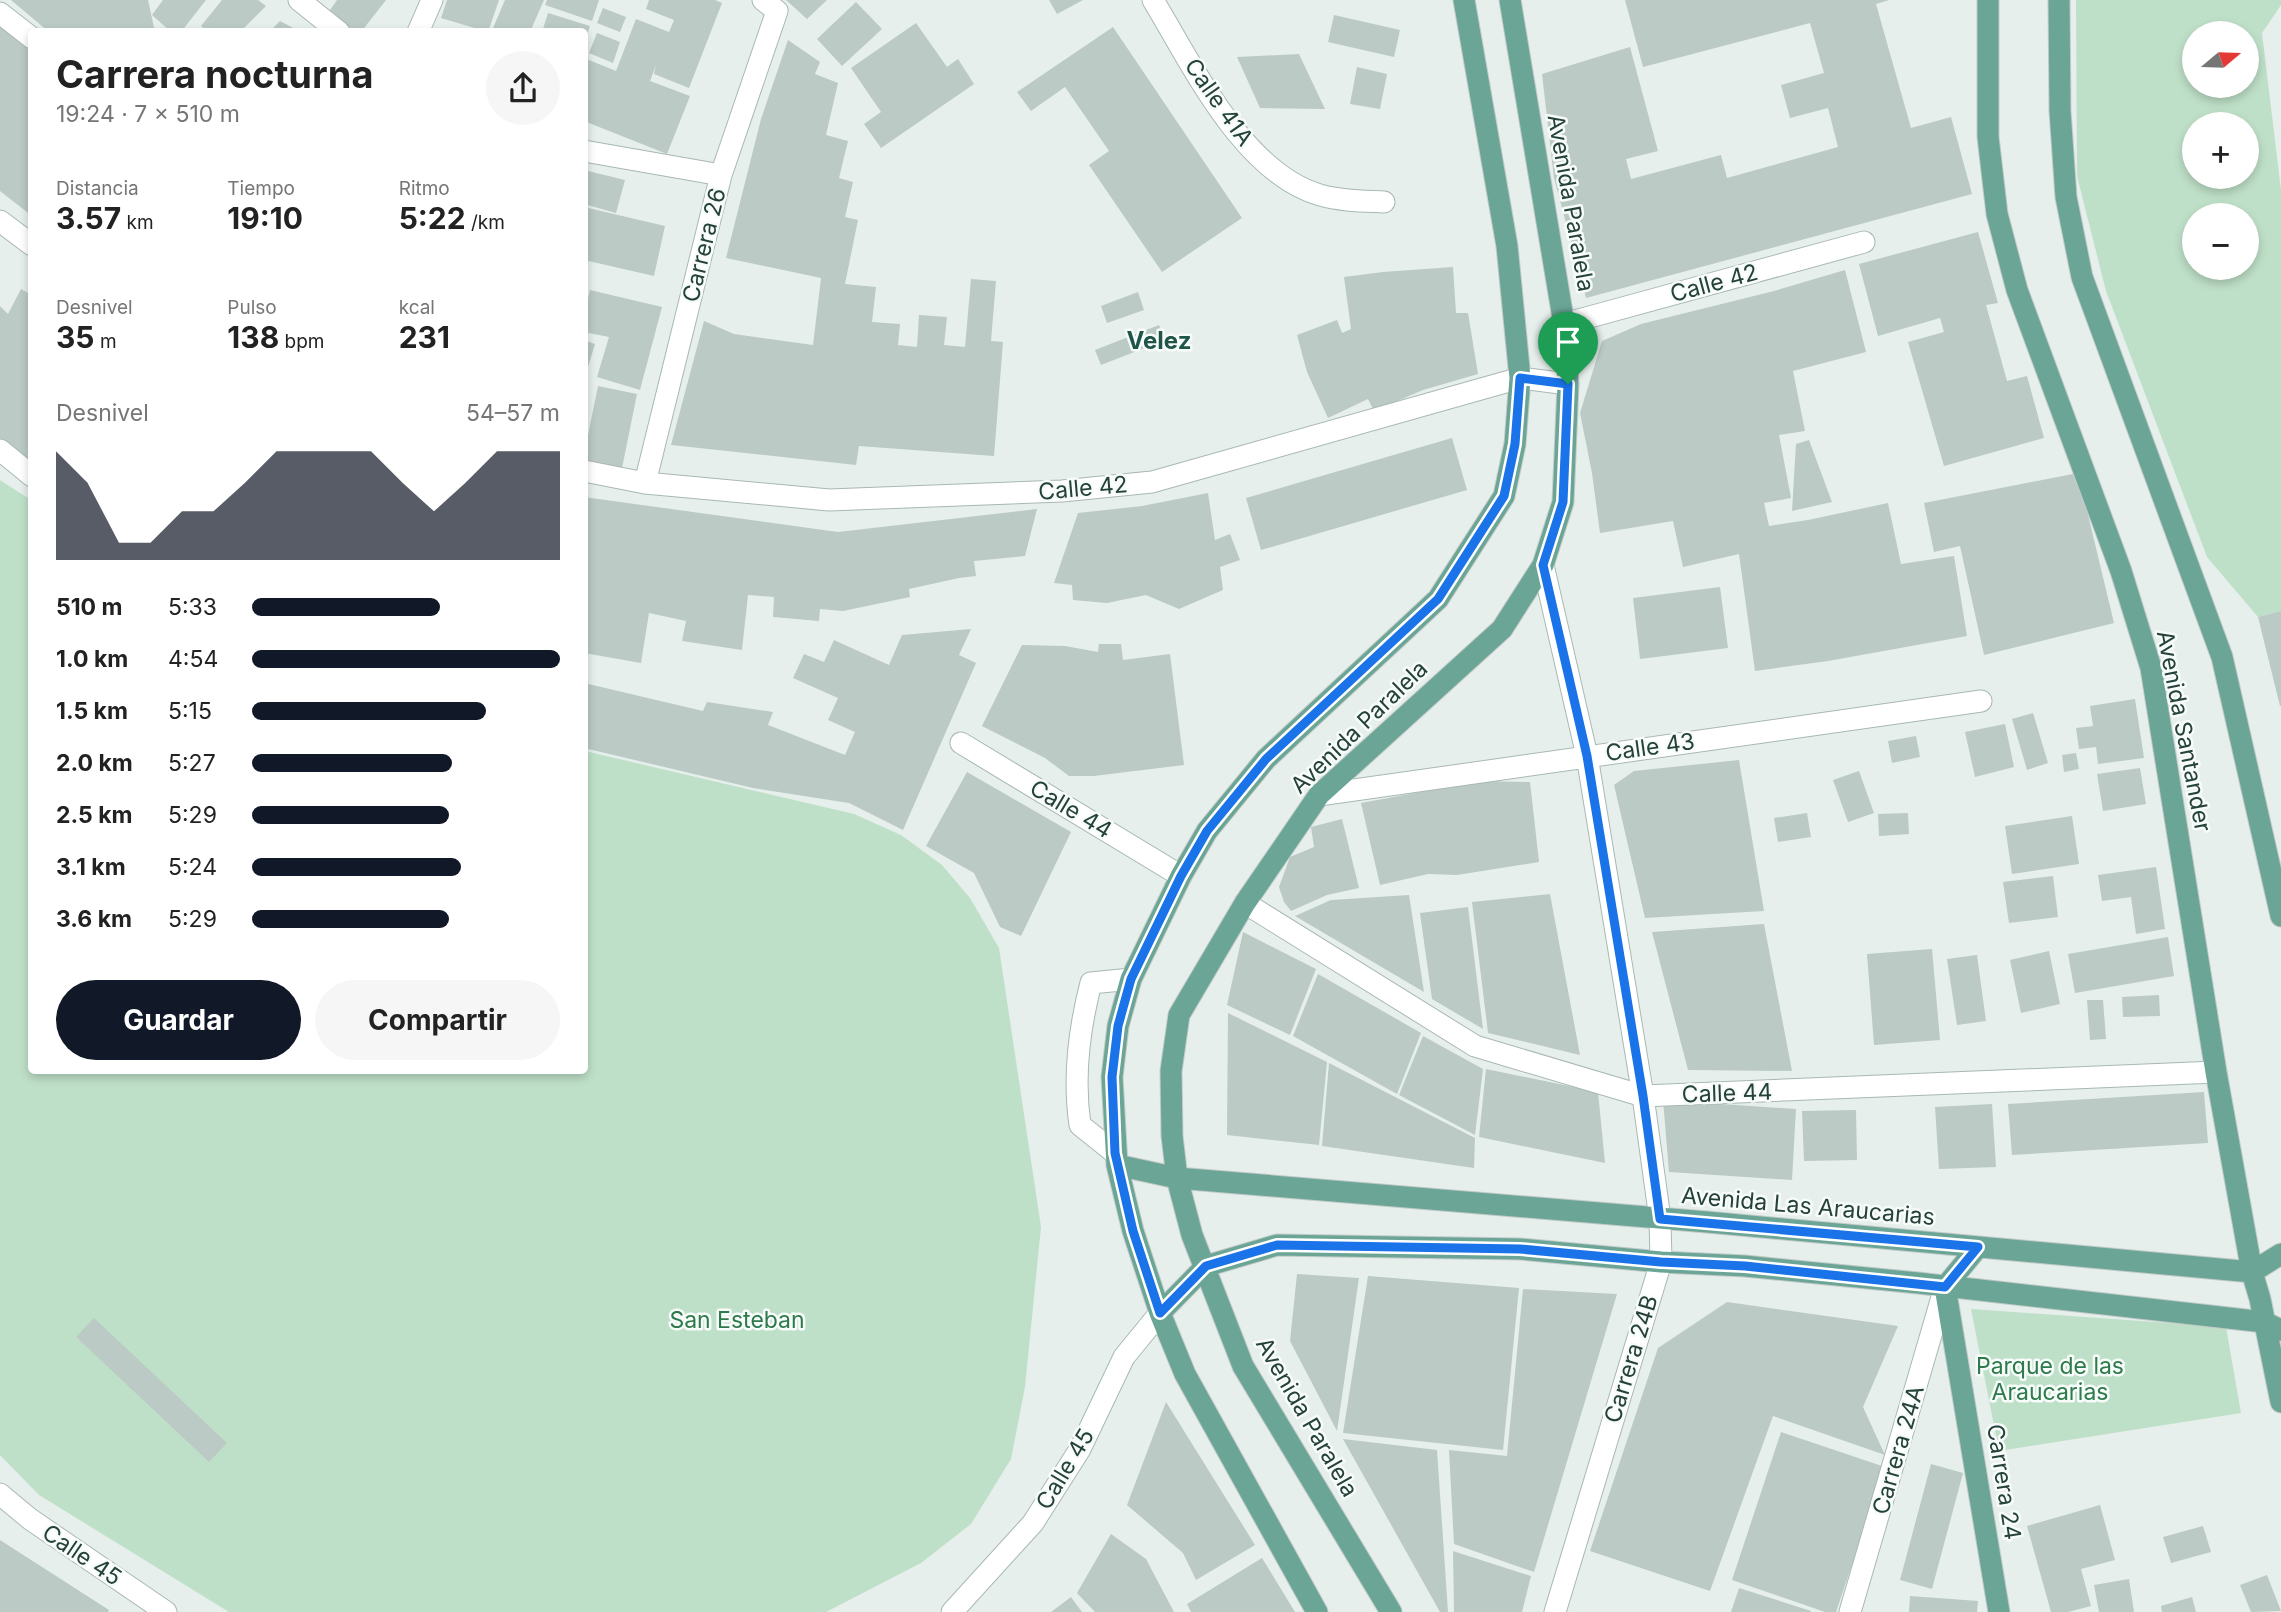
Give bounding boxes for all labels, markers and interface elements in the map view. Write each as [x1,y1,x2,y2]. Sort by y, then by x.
north arrow [2182,21,2259,98]
map controls [2182,21,2259,280]
text: Carrera nocturna [56,51,374,97]
button: share [486,51,560,125]
street label: Calle 41A [1179,53,1259,151]
text: 19:24 · 7 × 510 m [56,100,240,128]
street label: Avenida Paralela [1542,112,1600,294]
button: + [2182,112,2259,189]
text: Distancia [56,177,139,200]
text: Tiempo [227,177,295,200]
text: Ritmo [399,177,450,200]
street label: Carrera 26 [676,185,732,305]
text: 3.57 [56,200,121,236]
text: 19:10 [227,200,303,236]
text: 5:22 [399,200,466,236]
button: − [2182,203,2259,280]
text: km [121,211,154,234]
text: /km [466,211,505,234]
street label: Calle 42 [1667,258,1761,308]
text: Desnivel [56,296,133,319]
text: Pulso [227,296,277,319]
text: kcal [399,296,435,319]
pin [1538,312,1598,384]
text: 35 [56,319,95,355]
text: 138 [227,319,279,355]
text: 231 [399,319,450,355]
icon: arrive [1549,323,1587,361]
district label: Velez [1127,326,1191,355]
text: m [95,330,117,353]
text: bpm [279,330,324,353]
text: Desnivel [56,399,149,427]
text: 54–57 m [466,399,560,427]
street label: Calle 42 [1037,470,1129,506]
text: 510 m [56,593,123,621]
text: 5:33 [168,593,217,621]
street label: Avenida Santander [2151,628,2217,834]
text: 1.0 km [56,645,128,673]
text: 4:54 [168,645,218,673]
street label: Avenida Paralela [1285,655,1433,799]
text: 1.5 km [56,697,128,725]
text: 5:15 [168,697,212,725]
street label: Calle 43 [1604,727,1696,767]
text: 2.0 km [56,749,133,777]
text: 5:27 [168,749,216,777]
street label: Calle 44 [1025,774,1117,844]
text: 2.5 km [56,801,133,829]
text: 5:29 [168,801,217,829]
text: 3.1 km [56,853,126,881]
text: 5:24 [168,853,217,881]
text: 3.6 km [56,905,132,933]
text: 5:29 [168,905,217,933]
button: Guardar [56,980,301,1060]
button: Compartir [315,980,560,1060]
street label: Calle 44 [1681,1077,1773,1109]
street label: Avenida Las Araucarias [1680,1181,1936,1231]
street label: Carrera 24B [1598,1292,1664,1426]
park label: San Esteban [669,1306,805,1334]
street label: Avenida Paralela [1250,1332,1364,1502]
park label: Parque de las Araucarias [1976,1352,2124,1406]
street label: Carrera 24A [1866,1382,1930,1518]
street label: Carrera 24 [1981,1422,2027,1542]
street label: Calle 45 [1030,1423,1100,1515]
street label: Calle 45 [37,1518,127,1592]

